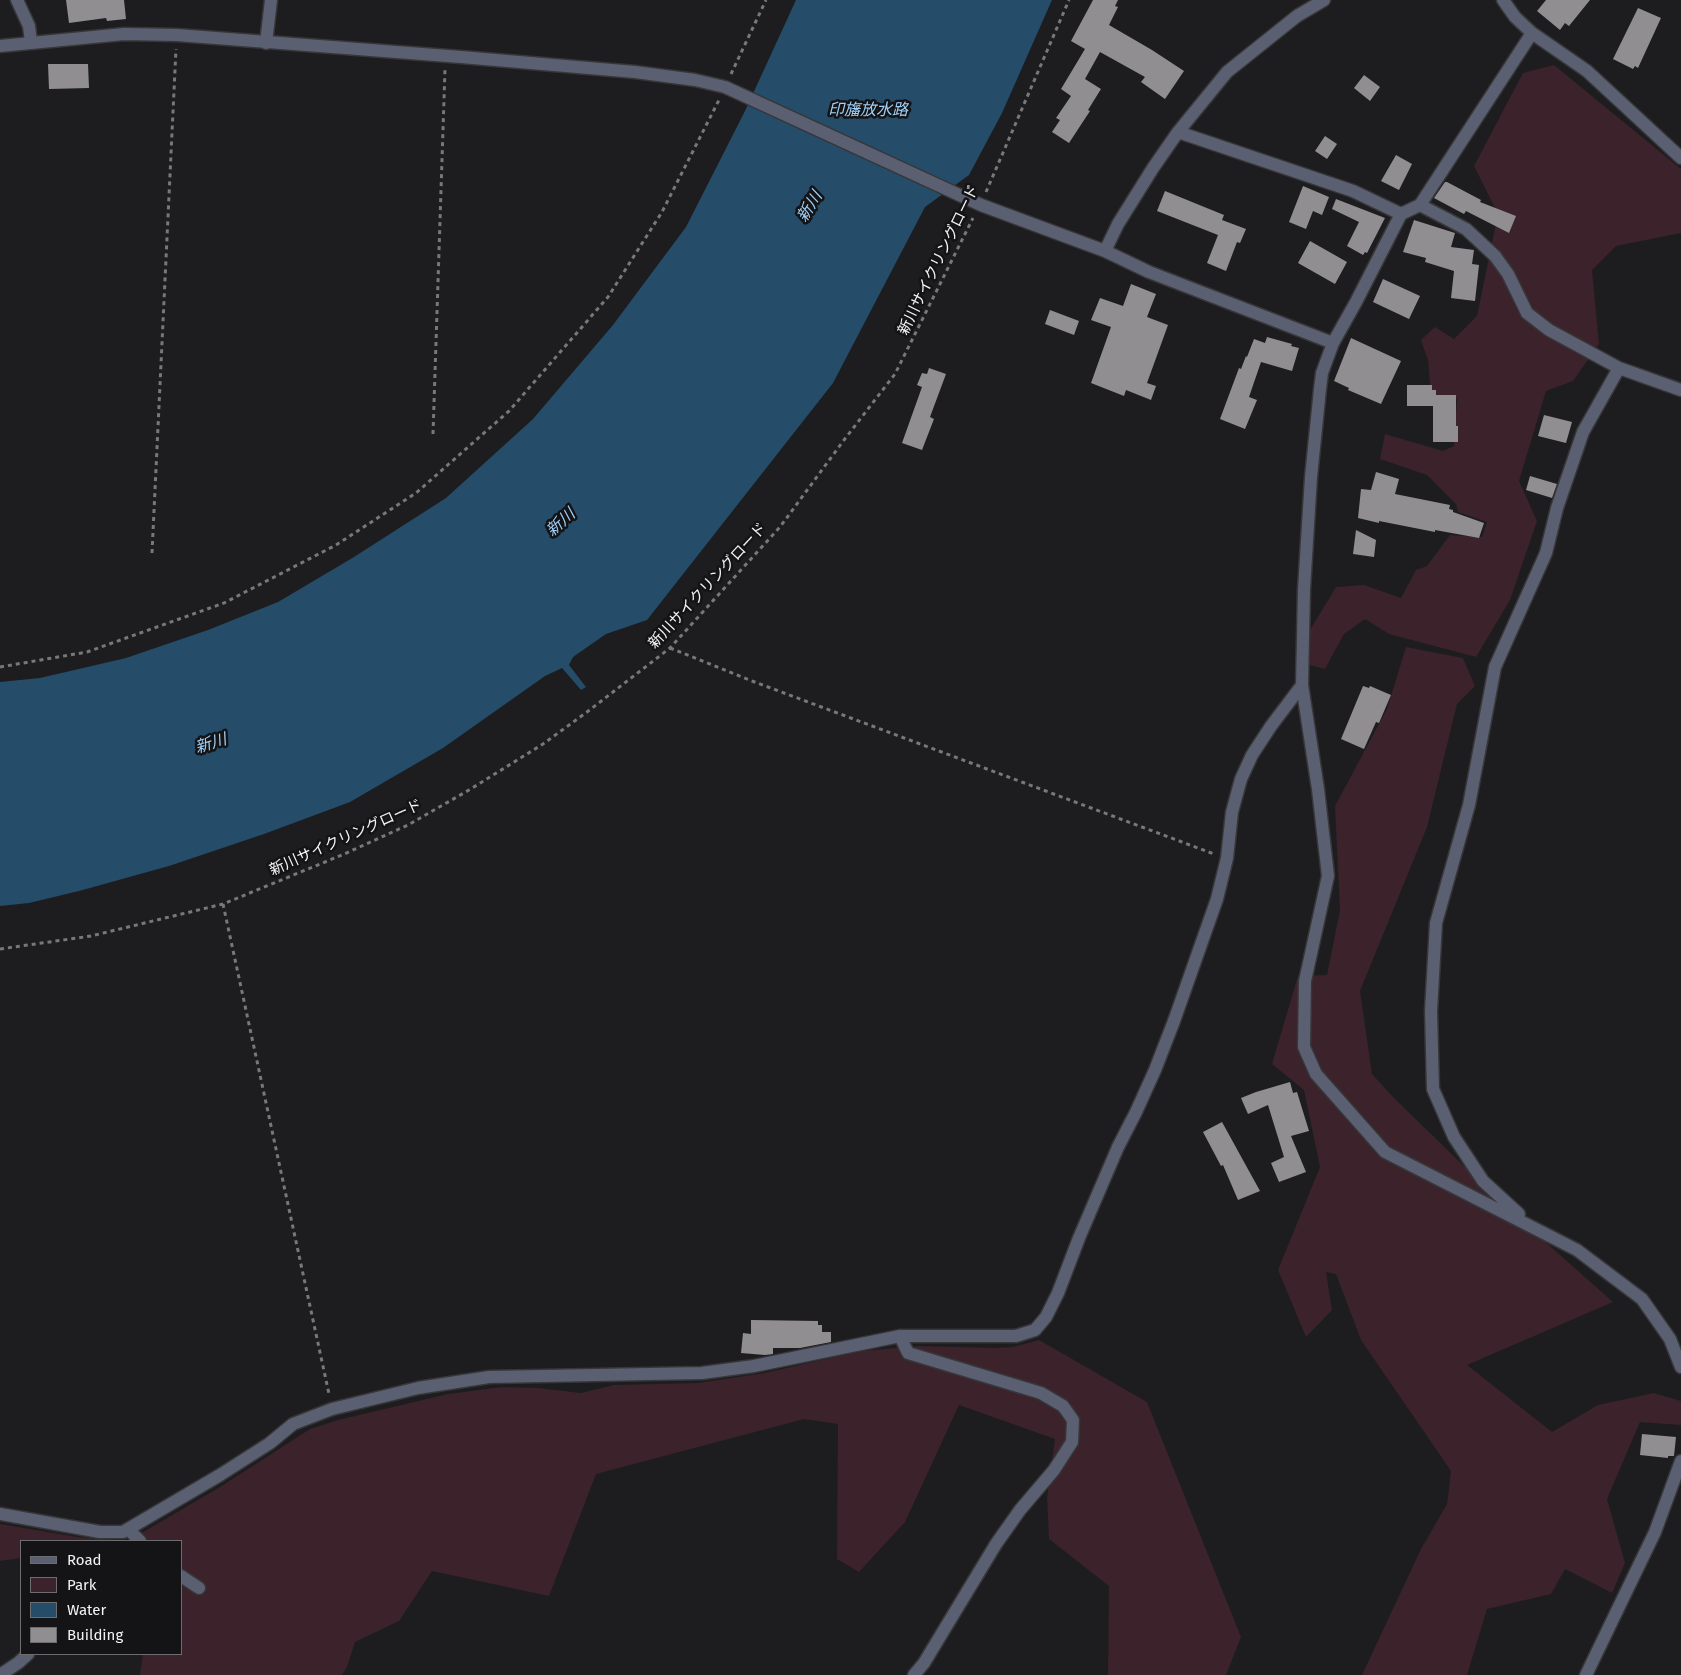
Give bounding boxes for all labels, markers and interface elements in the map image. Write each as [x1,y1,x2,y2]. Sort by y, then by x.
water label: 印旛放水路 [828,101,908,121]
street label: 新川サイクリングロード [895,182,983,338]
water label: 新川 [793,188,827,226]
water label: 新川 [543,505,579,541]
street label: 新川サイクリングロード [645,520,771,652]
water label: 新川 [193,730,229,758]
street label: 新川サイクリングロード [267,796,425,880]
legend [20,1540,182,1655]
text: Road [67,1551,102,1569]
text: Park [67,1576,97,1594]
text: Water [67,1601,106,1619]
text: Building [67,1626,123,1644]

